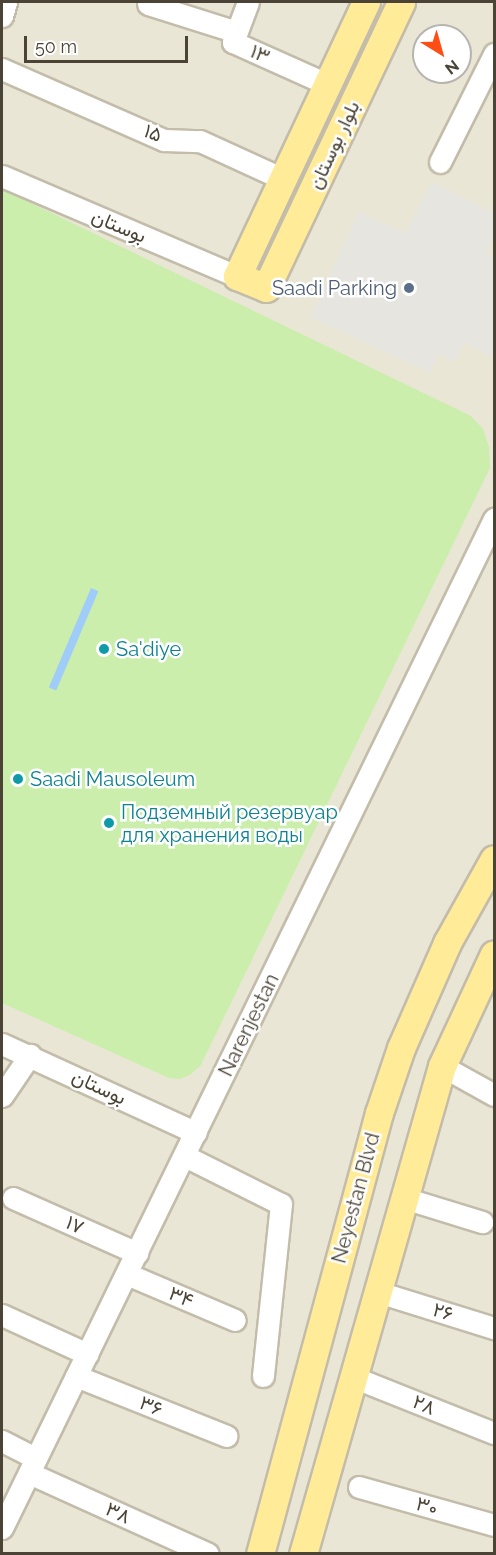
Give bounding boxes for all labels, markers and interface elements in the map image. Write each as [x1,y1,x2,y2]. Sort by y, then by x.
scale bar [27,24,190,62]
north arrow [412,24,472,84]
text: 50 m [35,36,77,57]
street label: ۱۳ [246,39,274,69]
text: N [441,56,463,78]
street label: بلوار بوستان [303,97,365,193]
street label: ۱۵ [140,119,166,147]
street label: بوستان [88,204,150,248]
place label: Saadi Parking [272,276,397,300]
marker: Saadi Parking [402,281,416,295]
place label: Sa'diye [116,637,181,661]
marker: Sa'diye [97,642,111,656]
place label: Saadi Mausoleum [30,767,195,791]
marker: Saadi Mausoleum [11,772,25,786]
place label: Подземный резервуар для хранения воды [121,800,338,847]
marker: Подземный резервуар для хранения воды [102,816,116,830]
street label: Narenjestan [214,970,284,1080]
street label: بوستان [68,1064,130,1110]
street label: Neyestan Blvd [327,1130,385,1266]
street label: ۱۷ [62,1210,88,1240]
street label: ۳۴ [165,1281,197,1313]
street label: ۲۶ [430,1298,456,1326]
street label: ۲۸ [409,1390,439,1420]
street label: ۳۶ [136,1391,166,1421]
street label: ۳۰ [413,1491,441,1521]
street label: ۳۸ [102,1497,134,1529]

